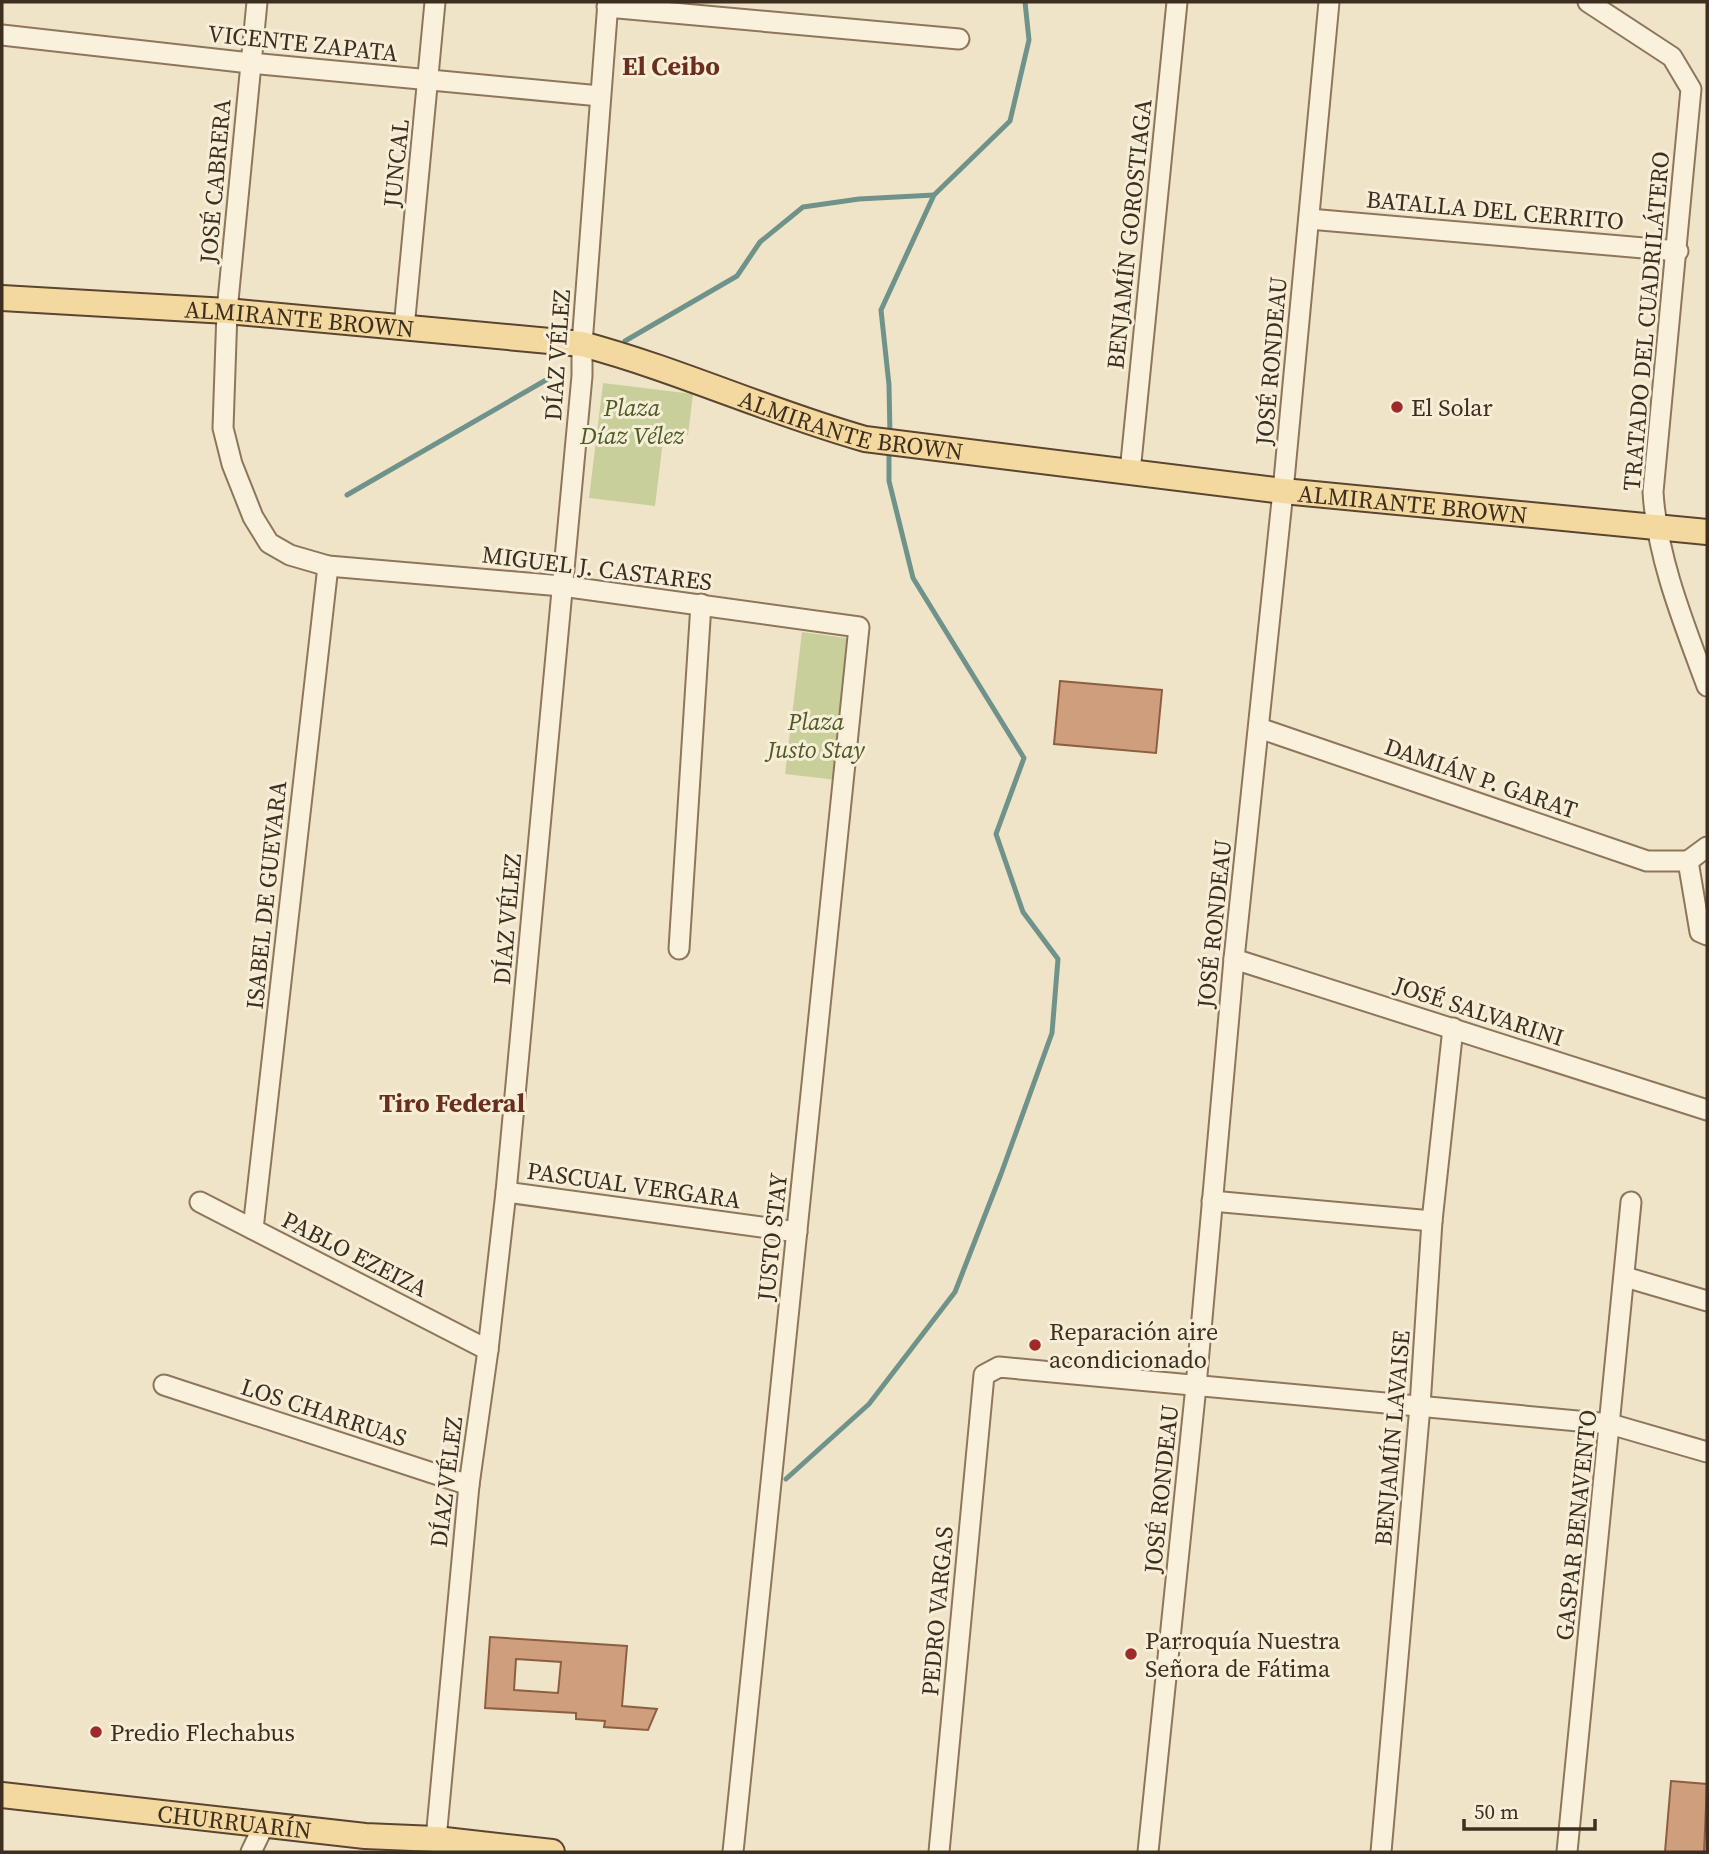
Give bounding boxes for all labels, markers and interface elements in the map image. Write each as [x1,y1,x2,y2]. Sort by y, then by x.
street label: VICENTE ZAPATA [206,17,400,69]
district label: El Ceibo [622,48,720,84]
street label: JOSÉ CABRERA [191,97,239,266]
street label: BENJAMÍN GOROSTIAGA [1098,97,1160,371]
street label: JUNCAL [375,117,417,210]
street label: TRATADO DEL CUADRILÁTERO [1615,150,1677,492]
street label: BATALLA DEL CERRITO [1365,182,1625,238]
street label: JOSÉ RONDEAU [1247,275,1295,448]
street label: DÍAZ VÉLEZ [536,288,578,422]
street label: ALMIRANTE BROWN [183,292,416,345]
street label: ALMIRANTE BROWN [734,382,965,468]
park label: Plaza Díaz Vélez [579,391,685,452]
place label: El Solar [1411,391,1493,424]
marker: El Solar [1389,399,1405,415]
street label: ALMIRANTE BROWN [1296,476,1529,531]
street label: MIGUEL J. CASTARES [480,537,714,599]
park label: Plaza Justo Stay [764,705,865,766]
street label: DAMIÁN P. GARAT [1380,730,1582,827]
street label: ISABEL DE GUEVARA [238,779,294,1011]
street label: JOSÉ RONDEAU [1189,838,1239,1011]
street label: DÍAZ VÉLEZ [485,852,529,986]
street label: JOSÉ SALVARINI [1389,968,1568,1054]
district label: Tiro Federal [379,1085,525,1121]
street label: PASCUAL VERGARA [525,1154,743,1216]
street label: JUSTO STAY [749,1171,795,1304]
street label: PABLO EZEIZA [276,1203,434,1305]
place label: Reparación aire acondicionado [1049,1315,1218,1376]
street label: BENJAMÍN LAVAISE [1366,1329,1418,1547]
marker: Reparación aire acondicionado [1027,1337,1043,1353]
street label: LOS CHARRUAS [237,1370,411,1454]
street label: JOSÉ RONDEAU [1136,1403,1186,1576]
street label: GASPAR BENAVENTO [1547,1408,1605,1642]
street label: DÍAZ VÉLEZ [422,1415,470,1549]
street label: PEDRO VARGAS [913,1525,961,1697]
place label: Parroquía Nuestra Señora de Fátima [1145,1624,1341,1685]
marker: Parroquía Nuestra Señora de Fátima [1123,1646,1139,1662]
place label: Predio Flechabus [110,1716,295,1749]
marker: Predio Flechabus [88,1724,104,1740]
scale bar [1464,1787,1595,1831]
street label: CHURRUARÍN [156,1796,313,1846]
text: 50 m [1474,1797,1519,1826]

